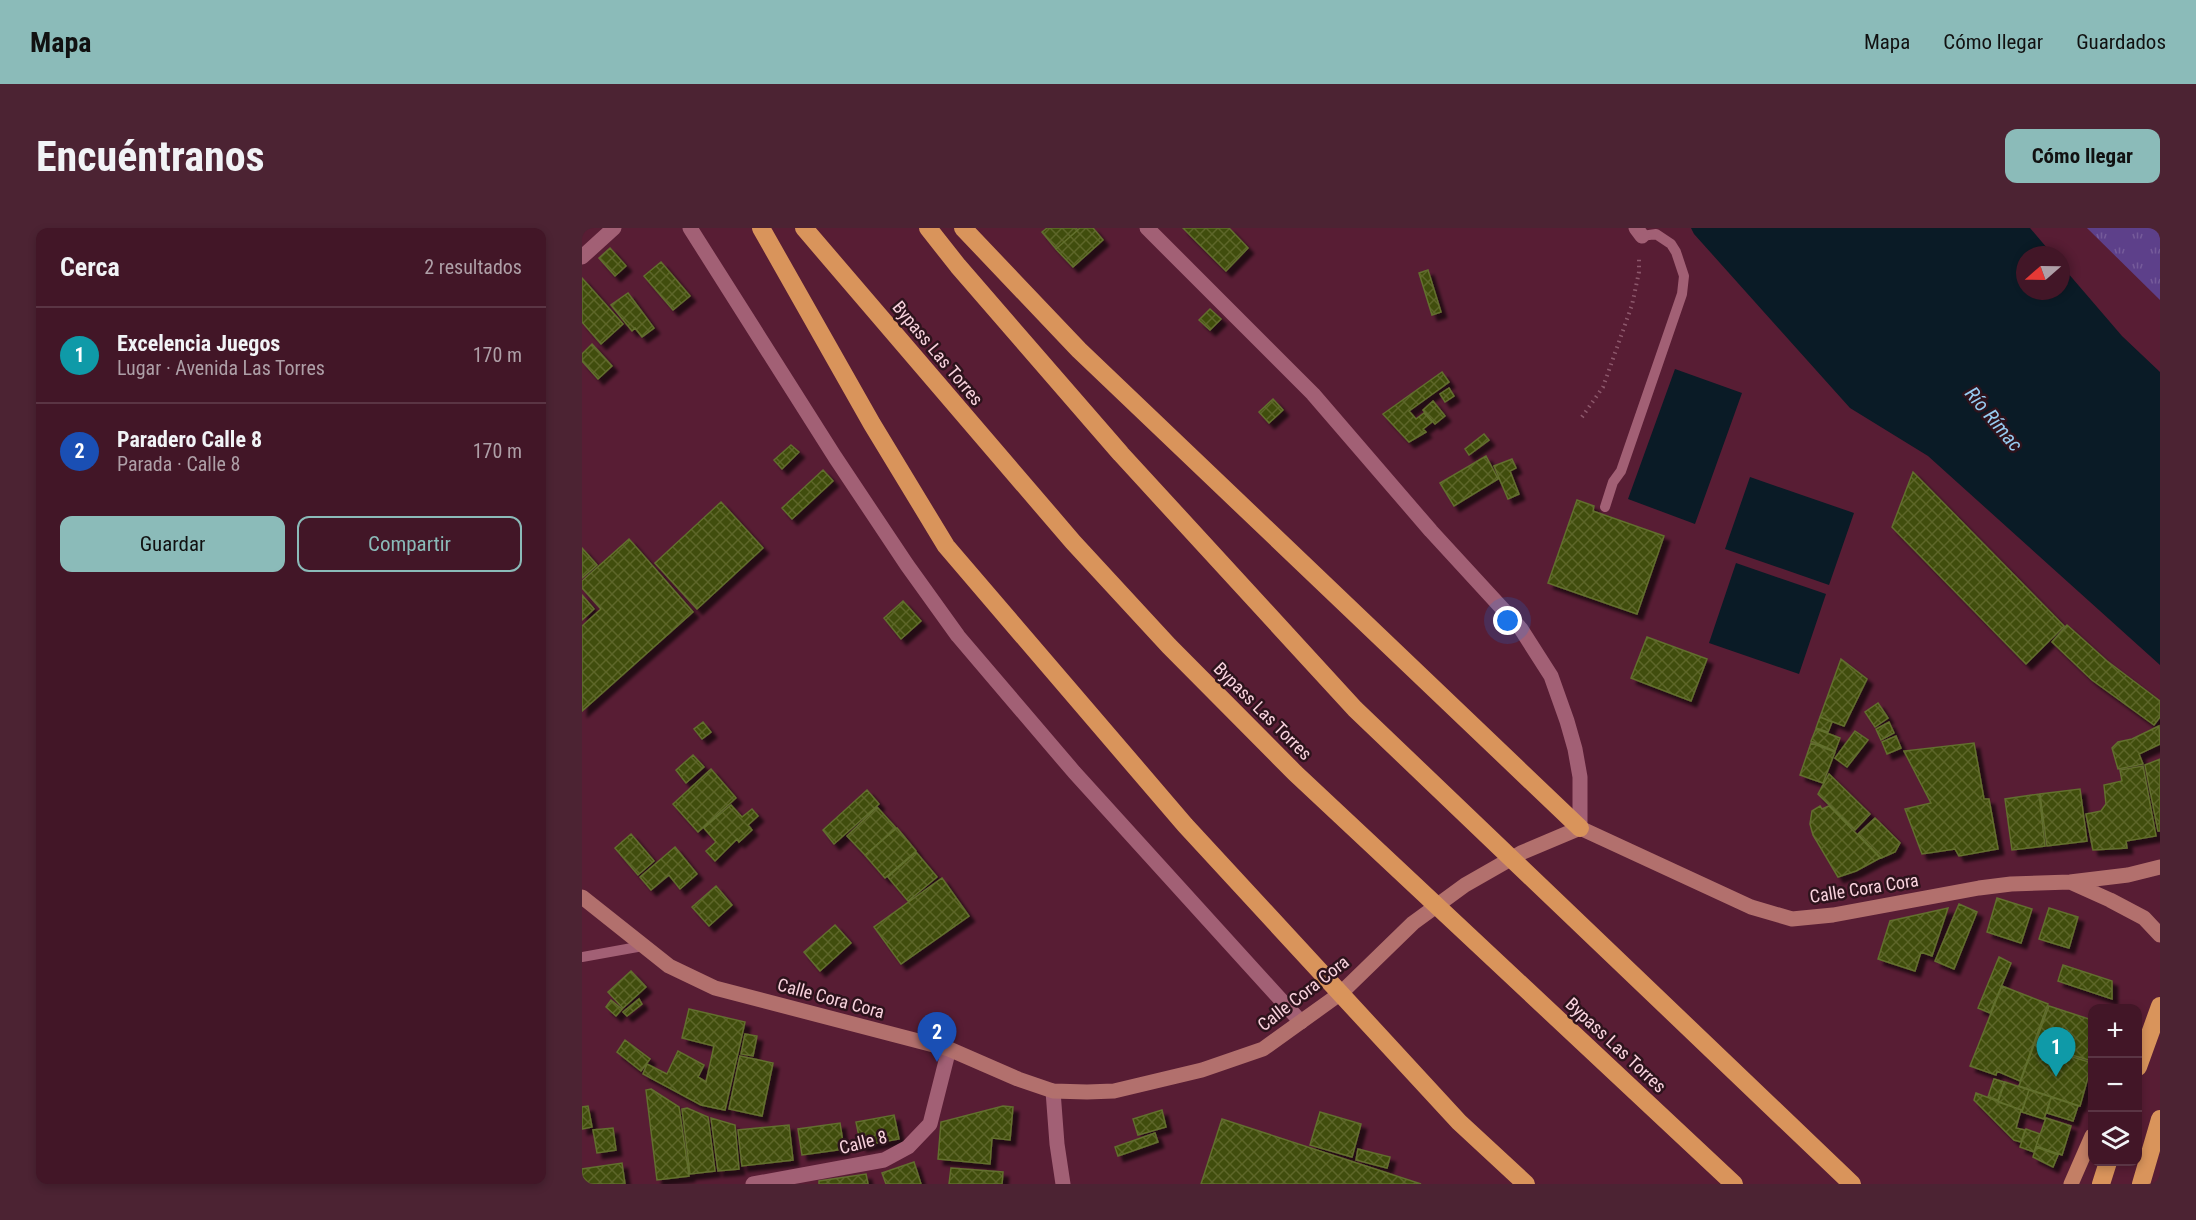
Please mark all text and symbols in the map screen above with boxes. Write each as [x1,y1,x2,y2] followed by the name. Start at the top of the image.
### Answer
[30,26,91,59] text: Mapa
[1864,30,1910,54] text: Mapa
[1943,30,2043,54] text: Cómo llegar
[2076,30,2166,54] text: Guardados
[2005,129,2160,183] button: Cómo llegar
[36,132,265,181] text: Encuéntranos
[2016,246,2070,300] north arrow
[60,252,120,282] text: Cerca
[424,255,522,279] text: 2 resultados
[888,297,988,409] street label: Bypass Las Torres
[117,331,280,356] text: Excelencia Juegos
[74,343,85,367] text: 1
[473,343,522,367] text: 170 m
[117,356,325,380] text: Lugar · Avenida Las Torres
[1960,382,2028,456] water label: Río Rímac
[117,427,262,452] text: Paradero Calle 8
[74,439,85,463] text: 2
[473,439,522,463] text: 170 m
[117,452,240,476] text: Parada · Calle 8
[60,516,285,572] button: Guardar
[297,516,522,572] button: Compartir
[1493,606,1522,635] your location
[1210,658,1316,764] street label: Bypass Las Torres
[1808,869,1920,907] street label: Calle Cora Cora
[1253,951,1353,1035] street label: Calle Cora Cora
[775,974,887,1022] street label: Calle Cora Cora
[1561,993,1671,1097] street label: Bypass Las Torres
[2088,1004,2142,1166] map controls
[2088,1004,2142,1058] button: +
[918,1012,956,1062] pin: 2
[2036,1028,2076,1077] pin: 1
[2088,1058,2142,1112] button: −
[2088,1112,2142,1166] button: layers
[837,1126,889,1158] street label: Calle 8

